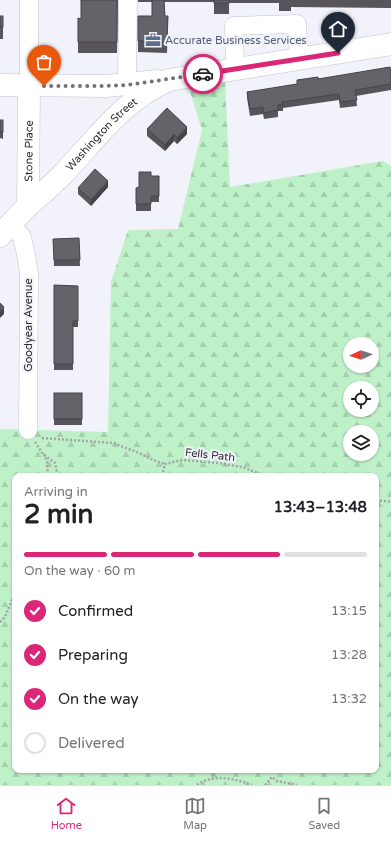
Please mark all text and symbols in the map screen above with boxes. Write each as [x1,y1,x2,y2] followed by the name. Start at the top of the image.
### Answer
[321,12,355,53] pin
[327,18,349,40] icon: home
[144,31,162,49] office icon: Accurate Business Services
[165,34,307,47] place label: Accurate Business Services
[27,45,61,86] pin
[33,51,55,73] icon: bag
[183,54,223,94] courier
[192,63,214,85] icon: car
[63,95,140,173] street label: Washington Street
[22,120,35,182] street label: Stone Place
[22,278,35,372] street label: Goodyear Avenue
[343,337,379,373] north arrow
[343,337,379,461] map controls
[343,381,379,417] button: locate
[343,425,379,461] button: layers
[184,446,236,464] street label: Fells Path
[24,484,88,500] text: Arriving in
[274,498,367,516] text: 13:43–13:48
[24,499,93,530] text: 2 min
[24,563,136,579] text: On the way · 60 m
[24,600,46,622] icon: check
[58,602,133,620] text: Confirmed
[331,603,367,619] text: 13:15
[24,644,46,666] icon: check
[58,646,128,664] text: Preparing
[331,647,367,663] text: 13:28
[24,688,46,710] icon: check
[58,690,138,708] text: On the way
[331,691,367,707] text: 13:32
[58,734,125,752] text: Delivered
[51,795,82,832] tab: Home
[183,795,207,832] tab: Map
[308,795,340,832] tab: Saved

